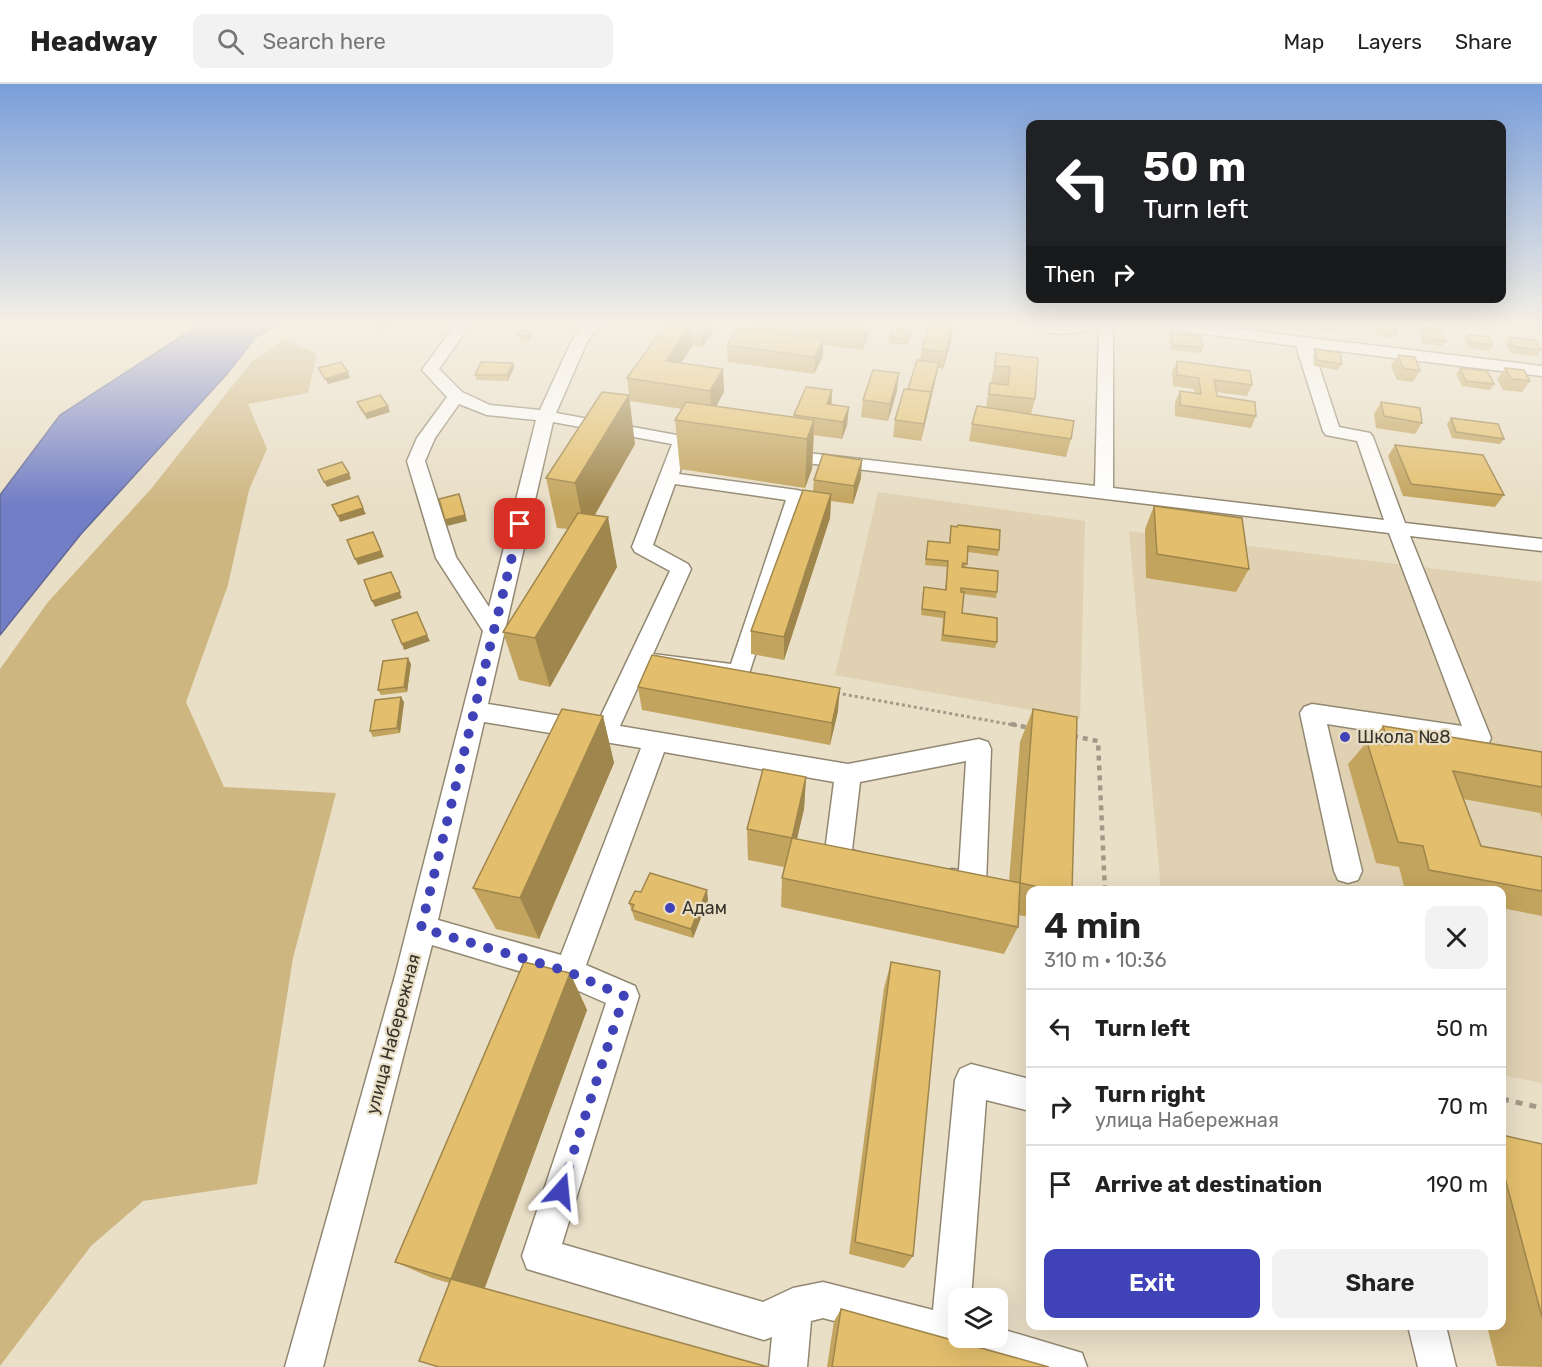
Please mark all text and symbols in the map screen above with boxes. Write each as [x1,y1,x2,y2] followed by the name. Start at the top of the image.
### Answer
[193,14,613,68] search box
[30,25,157,58] text: Headway
[214,25,247,58] icon: search
[262,28,386,55] text: Search here
[1283,29,1324,54] text: Map
[1357,29,1422,54] text: Layers
[1455,29,1512,54] text: Share
[1143,142,1246,192] text: 50 m
[1044,144,1122,222] icon: left
[1143,193,1248,225] text: Turn left
[1107,258,1140,291] icon: right
[1044,261,1095,288] text: Then
[494,498,545,549] pin
[503,507,536,540] icon: arrive
[1357,726,1451,748] place label: Школа №8
[1338,730,1352,744] marker: Школа №8
[682,897,727,919] place label: Адам
[663,901,677,915] marker: Адам
[1044,904,1141,947] text: 4 min
[1425,906,1488,969] button: close
[1044,948,1166,972] text: 310 m · 10:36
[361,951,425,1117] street label: улица Набережная
[1044,1012,1077,1045] icon: left
[1095,1015,1190,1042] text: Turn left
[1436,1015,1488,1042] text: 50 m
[1095,1081,1205,1108] text: Turn right
[1044,1090,1077,1123] icon: right
[1438,1093,1488,1120] text: 70 m
[1095,1108,1279,1132] text: улица Набережная
[529,1159,593,1223] position arrow
[1044,1168,1077,1201] icon: arrive
[1095,1171,1322,1198] text: Arrive at destination
[1427,1171,1488,1198] text: 190 m
[1044,1249,1260,1318] button: Exit
[1272,1249,1488,1318] button: Share
[948,1288,1008,1348] map controls
[948,1288,1008,1348] button: layers

